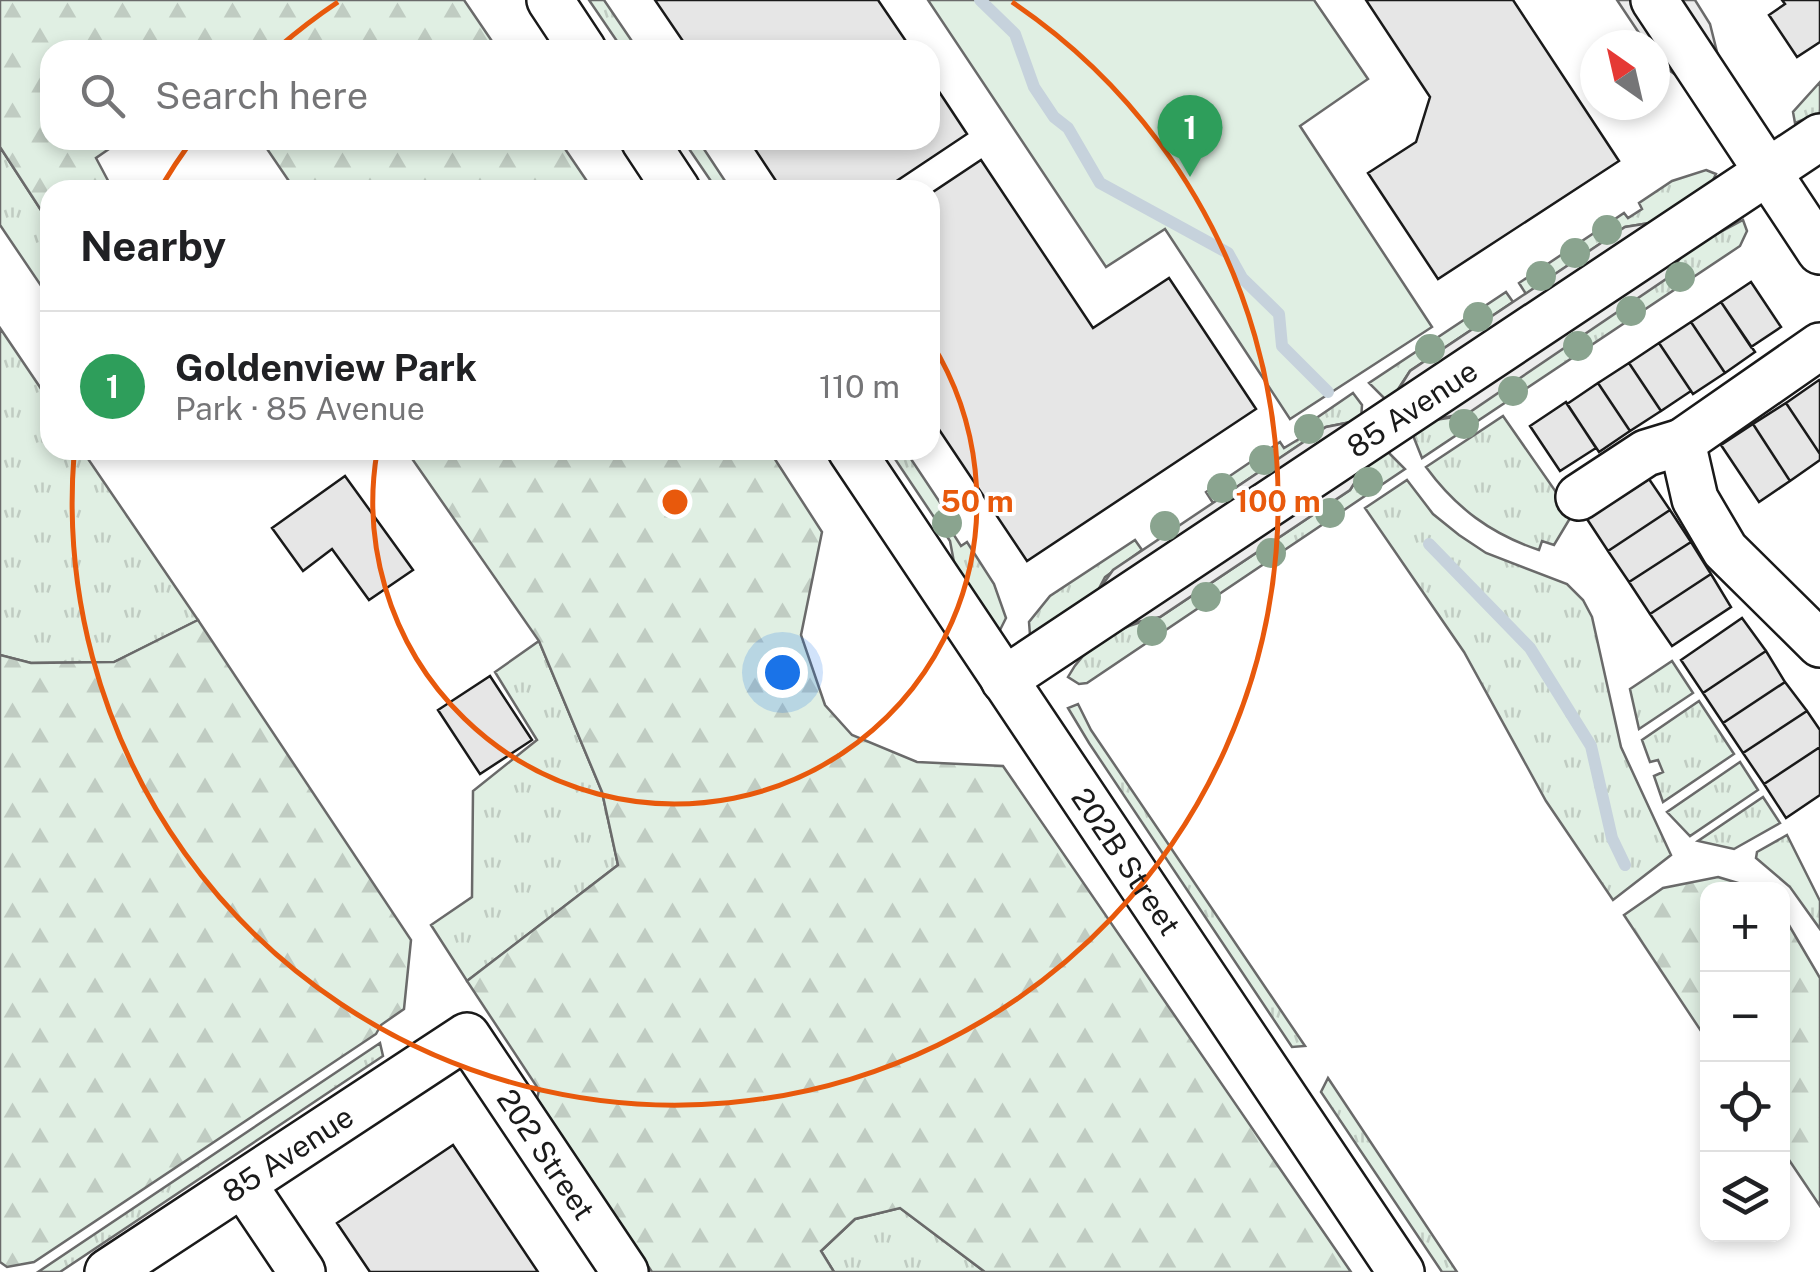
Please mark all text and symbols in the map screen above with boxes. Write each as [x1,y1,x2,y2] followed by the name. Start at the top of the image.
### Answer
[1580,30,1670,120] north arrow
[40,40,940,150] search box
[75,68,130,123] icon: search
[155,73,368,118] text: Search here
[1158,94,1222,177] pin: 1
[80,221,226,270] text: Nearby
[175,345,477,390] text: Goldenview Park
[1340,352,1484,465] street label: 85 Avenue
[106,368,119,405] text: 1
[819,368,900,405] text: 110 m
[175,390,425,427] text: Park · 85 Avenue
[940,483,1014,519] text: 50 m
[1235,483,1321,519] text: 100 m
[657,484,693,520] centre of rings
[757,647,808,698] your location
[1064,781,1188,942] street label: 202B Street
[1700,882,1790,1242] map controls
[1700,882,1790,972] button: +
[1700,972,1790,1062] button: −
[1700,1062,1790,1152] button: locate
[490,1082,603,1226] street label: 202 Street
[216,1098,360,1210] street label: 85 Avenue
[1700,1152,1790,1242] button: layers

